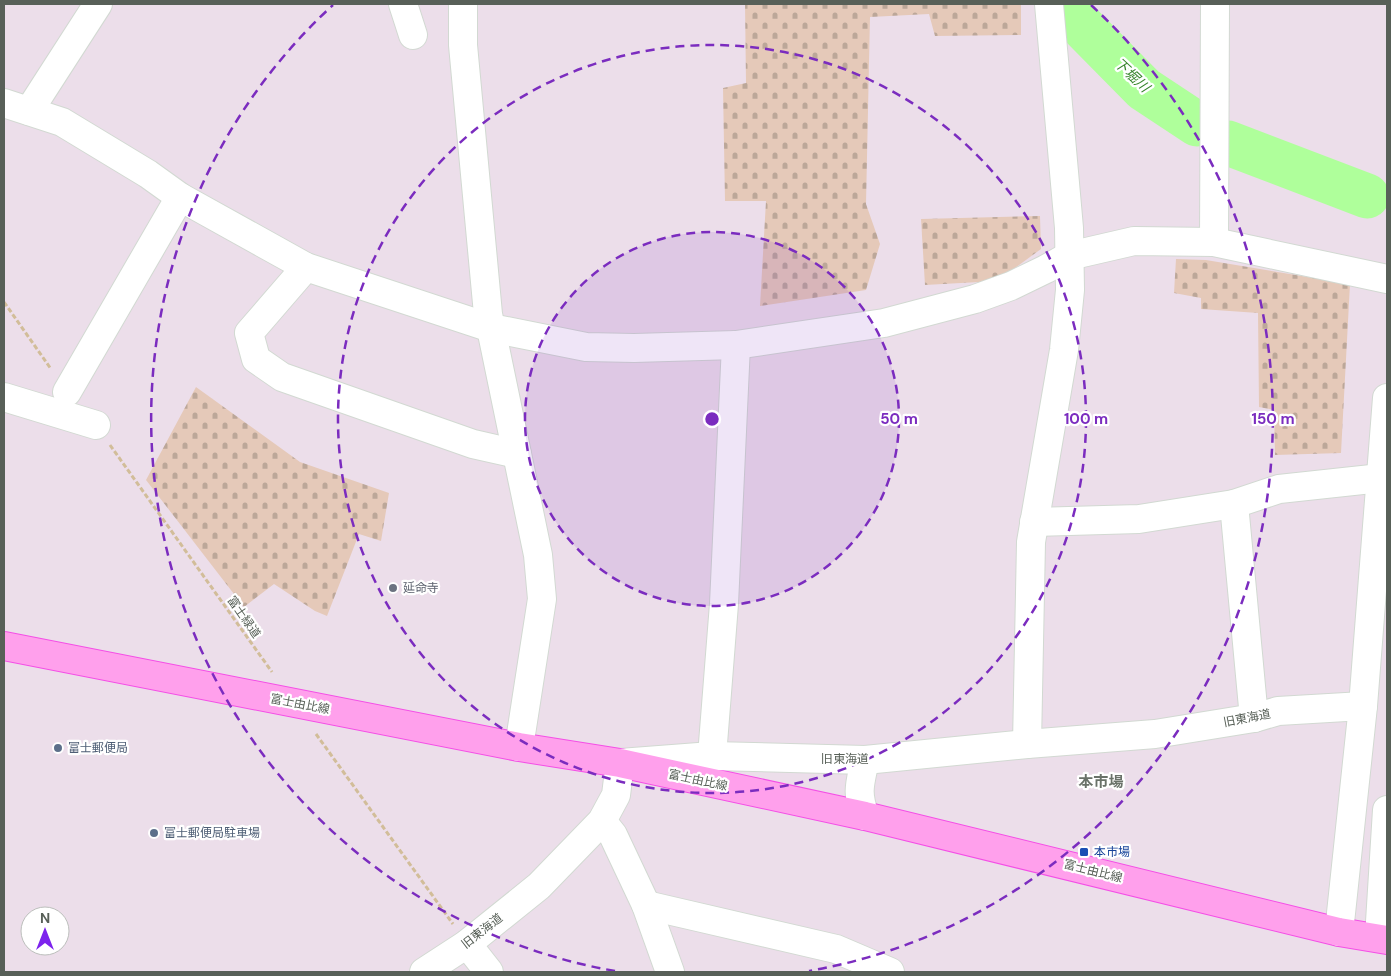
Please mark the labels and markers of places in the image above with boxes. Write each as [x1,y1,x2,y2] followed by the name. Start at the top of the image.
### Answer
[703,410,721,428] centre of rings
[403,580,439,596] place label: 延命寺
[387,582,399,594] marker: 延命寺
[68,740,128,756] place label: 富士郵便局
[52,742,64,754] marker: 富士郵便局
[164,825,260,841] place label: 富士郵便局駐車場
[148,827,160,839] marker: 富士郵便局駐車場
[1094,844,1130,860] place label: 本市場
[1078,846,1090,858] marker: 本市場

